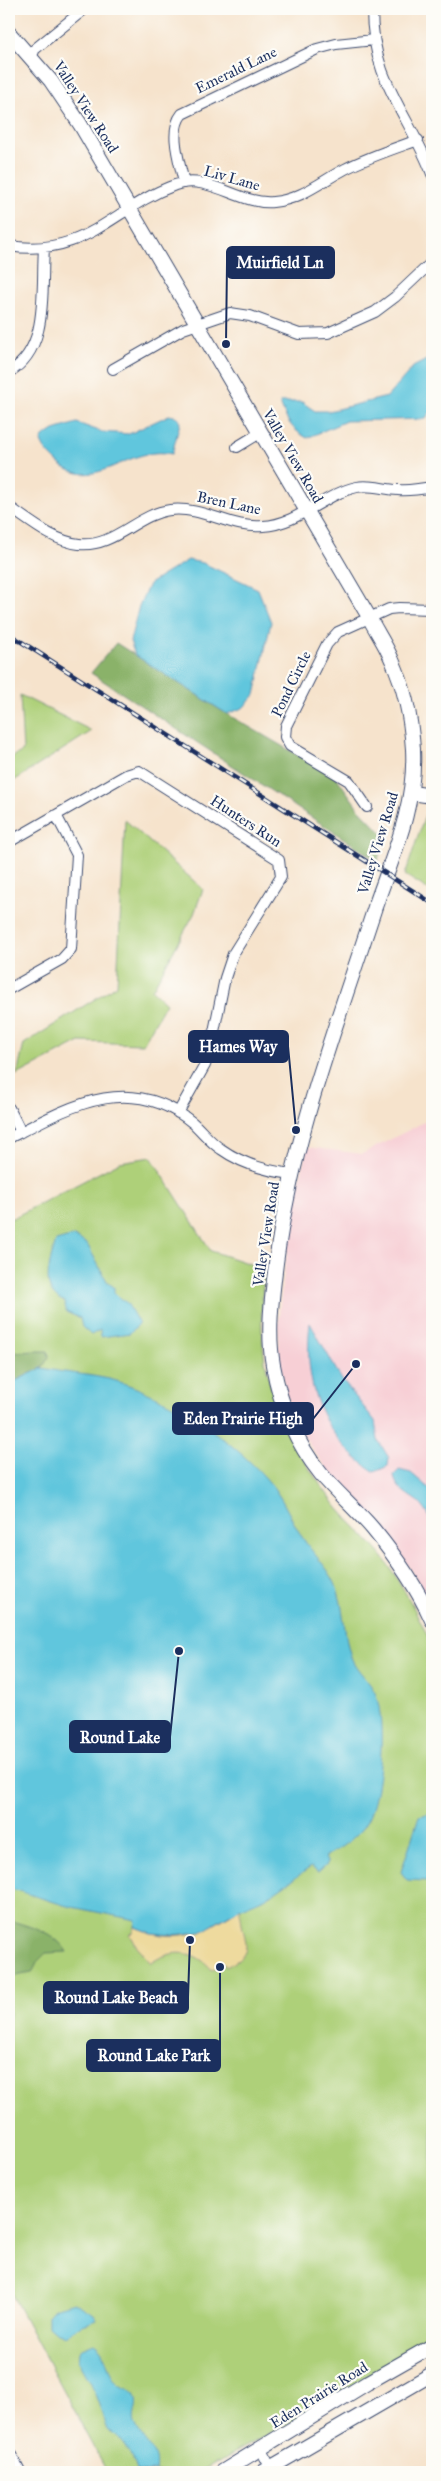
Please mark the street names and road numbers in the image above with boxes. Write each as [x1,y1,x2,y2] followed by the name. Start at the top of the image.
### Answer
[192,43,280,97] street label: Emerald Lane
[49,57,123,157] street label: Valley View Road
[202,161,262,195] street label: Liv Lane
[258,405,327,507] street label: Valley View Road
[195,487,263,519] street label: Bren Lane
[267,648,315,720] street label: Pond Circle
[354,789,402,897] street label: Valley View Road
[207,791,285,851] street label: Hunters Run
[249,1180,283,1289] street label: Valley View Road
[267,2358,371,2432] street label: Eden Prairie Road

